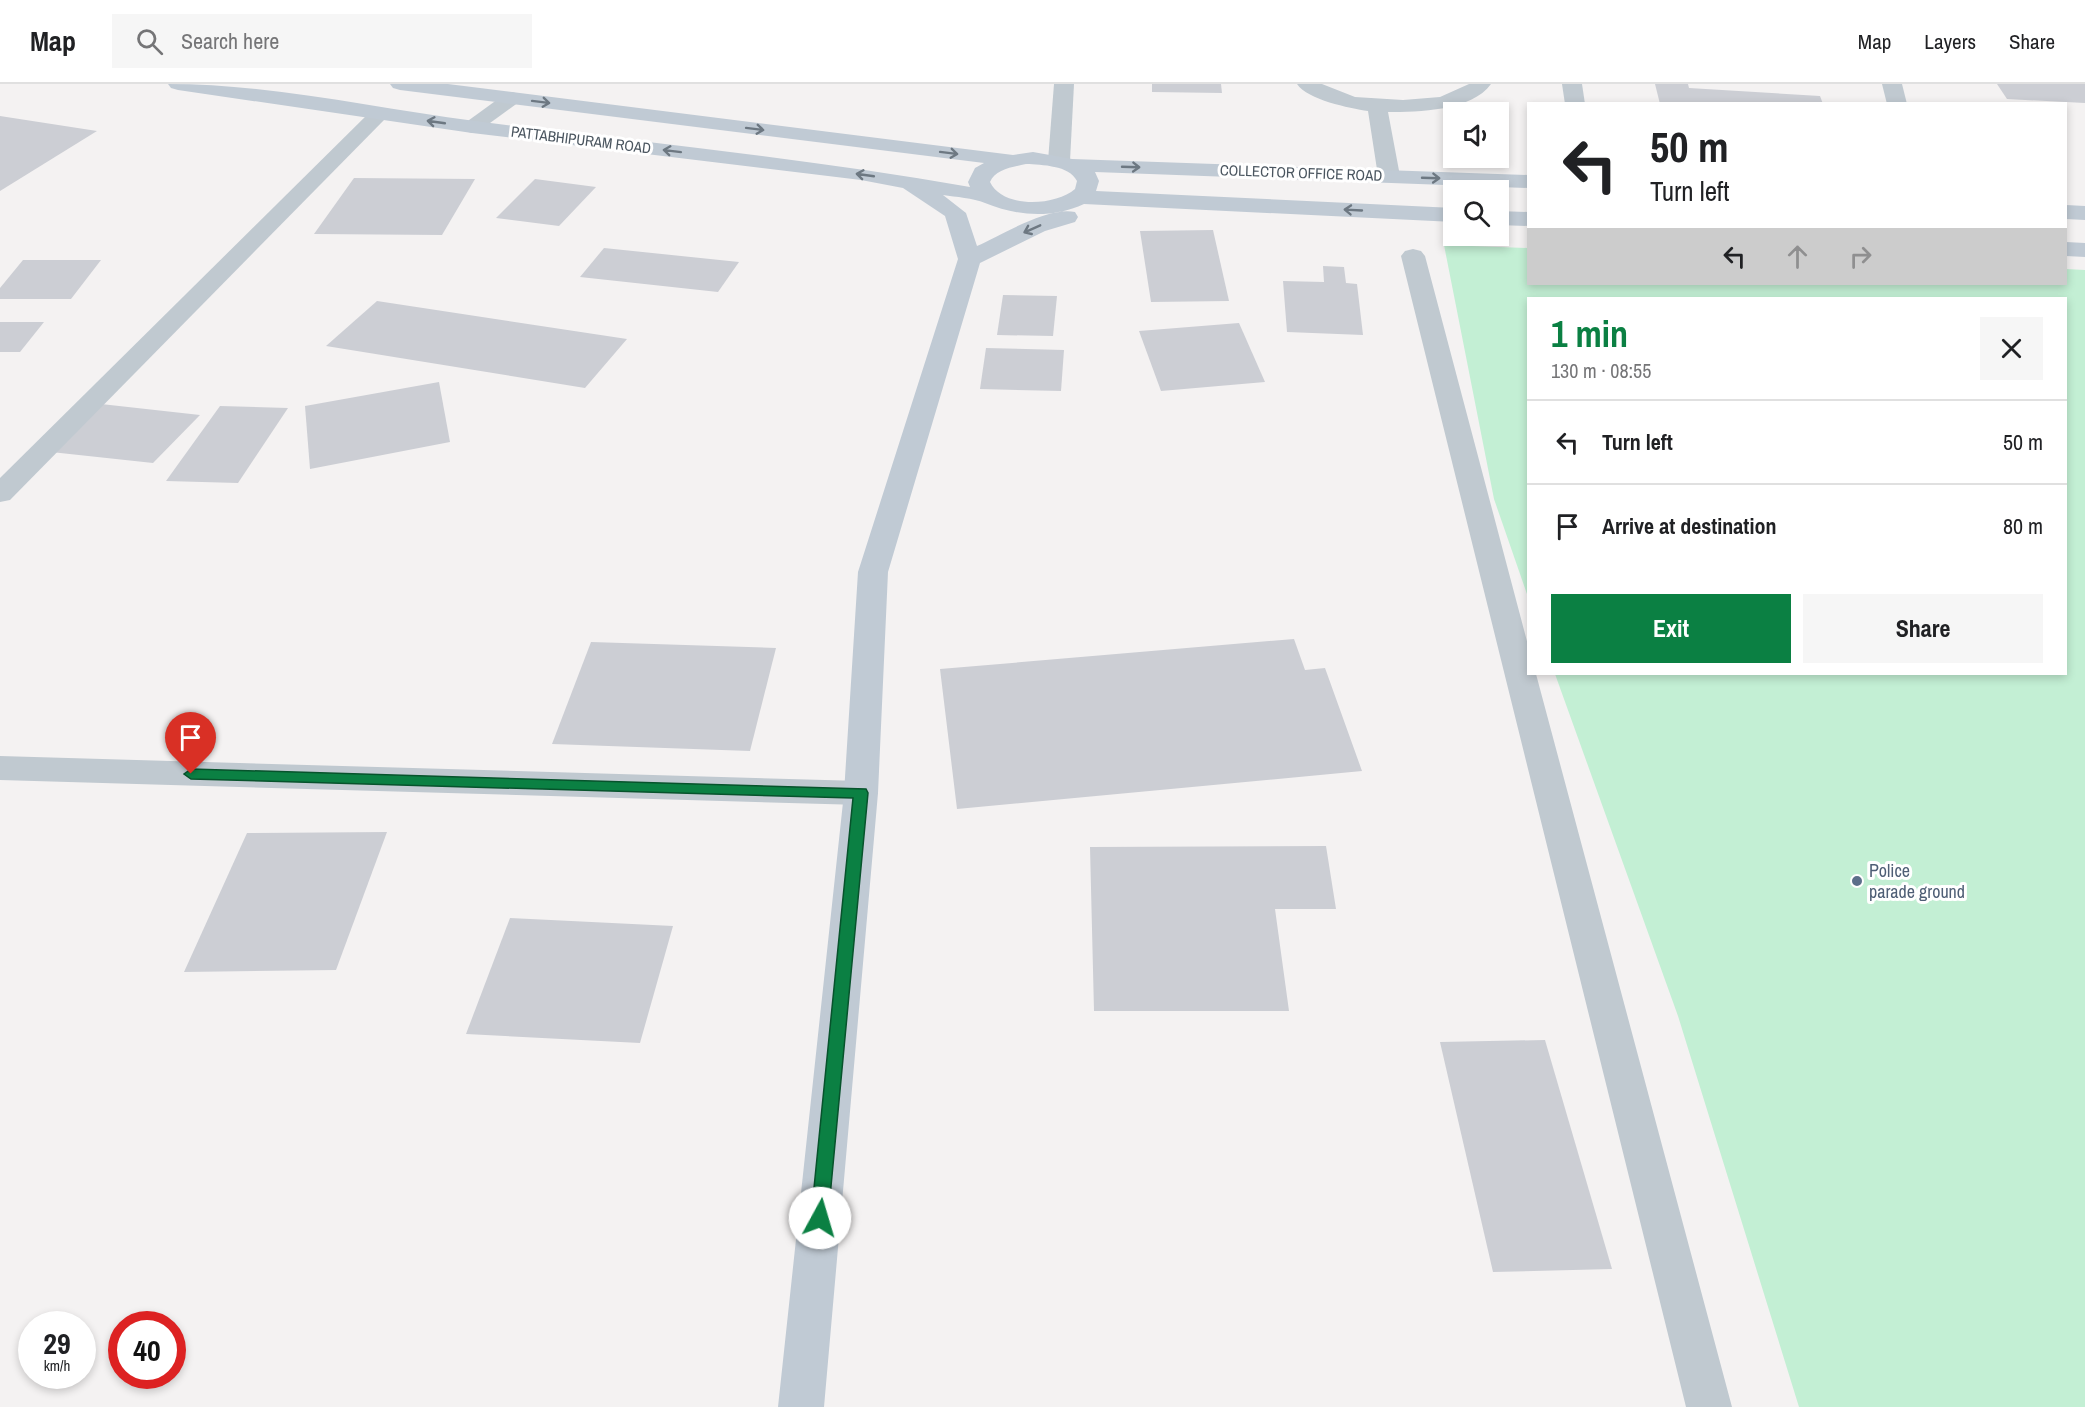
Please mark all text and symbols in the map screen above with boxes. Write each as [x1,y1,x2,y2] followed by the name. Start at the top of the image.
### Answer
[112,14,532,68] search box
[30,22,76,60] text: Map
[133,25,166,58] icon: search
[181,26,279,56] text: Search here
[1858,27,1891,56] text: Map
[1924,27,1976,56] text: Layers
[2009,27,2055,56] text: Share
[531,96,551,107] one-way arrow
[1443,102,1509,246] map controls
[1443,102,1509,168] button: sound
[427,116,447,127] one-way arrow
[1650,119,1729,175] text: 50 m
[510,121,652,159] street label: PATTABHIPURAM ROAD
[745,123,765,134] one-way arrow
[1551,126,1629,204] icon: left
[662,145,682,156] one-way arrow
[938,147,958,158] one-way arrow
[1219,159,1383,186] street label: COLLECTOR OFFICE ROAD
[1121,162,1141,173] one-way arrow
[856,169,876,180] one-way arrow
[1420,172,1440,183] one-way arrow
[1650,173,1729,209] text: Turn left
[1443,180,1509,246] button: search
[1344,205,1364,216] one-way arrow
[1023,224,1041,235] one-way arrow
[1718,240,1751,273] icon: left
[1781,240,1814,273] icon: ahead
[1844,240,1877,273] icon: right
[1551,310,1628,358] text: 1 min
[1980,317,2043,380] button: close
[1551,357,1651,384] text: 130 m · 08:55
[1551,426,1584,459] icon: left
[1602,427,1673,457] text: Turn left
[2003,427,2043,457] text: 50 m
[1551,510,1584,543] icon: arrive
[1602,511,1776,541] text: Arrive at destination
[2003,511,2043,541] text: 80 m
[1551,594,1791,663] button: Exit
[1803,594,2043,663] button: Share
[165,712,216,774] pin
[174,721,207,754] icon: arrive
[1869,858,1965,904] place label: Police parade ground
[1850,874,1864,888] marker: Police parade ground
[788,1186,852,1250] position arrow
[108,1311,186,1389] speed limit sign: 40
[43,1323,71,1363] text: 29
[44,1355,70,1376] text: km/h

